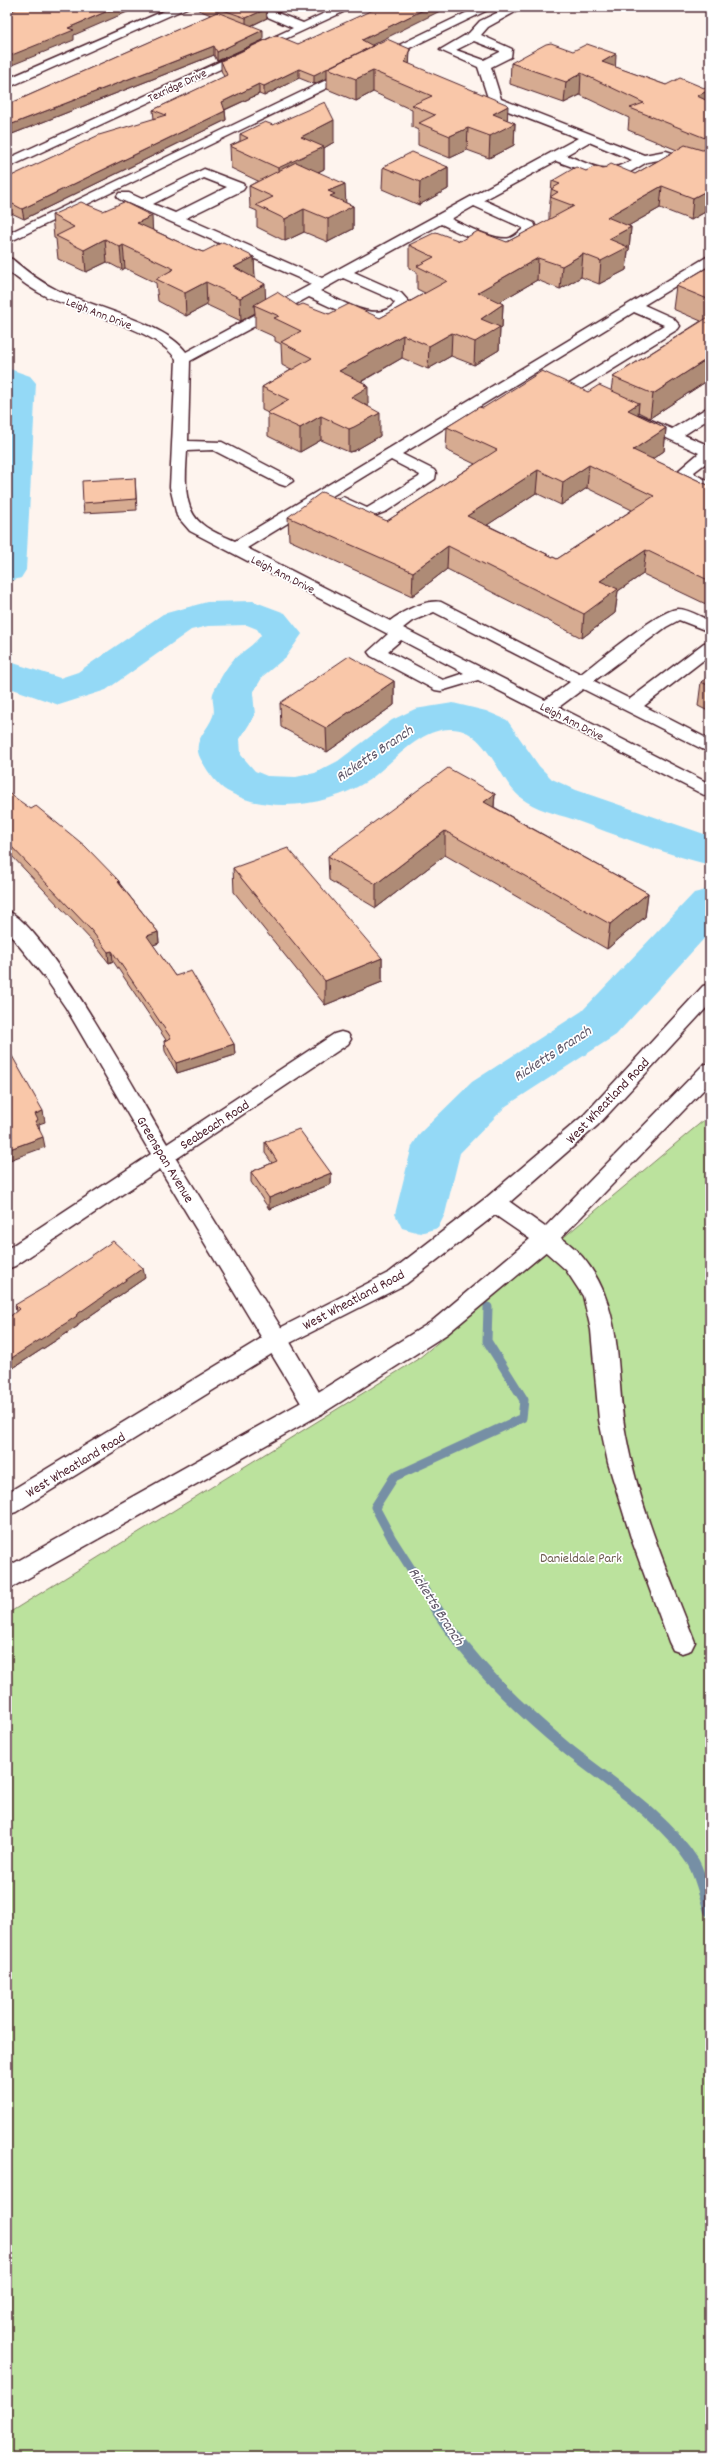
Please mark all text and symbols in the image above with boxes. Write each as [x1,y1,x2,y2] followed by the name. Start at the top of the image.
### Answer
[145,65,210,107] street label: Texridge Drive
[63,294,134,335] street label: Leigh Ann Drive
[248,552,317,599] street label: Leigh Ann Drive
[537,699,606,746] street label: Leigh Ann Drive
[332,720,419,789] water label: Ricketts Branch
[510,1021,597,1088] water label: Ricketts Branch
[562,1054,655,1149] street label: West Wheatland Road
[176,1096,254,1156] street label: Seabeach Road
[130,1113,198,1207] street label: Greenspan Avenue
[299,1265,409,1336] street label: West Wheatland Road
[22,1428,130,1503] street label: West Wheatland Road
[540,1549,622,1569] park label: Danieldale Park
[402,1564,469,1651] water label: Ricketts Branch

